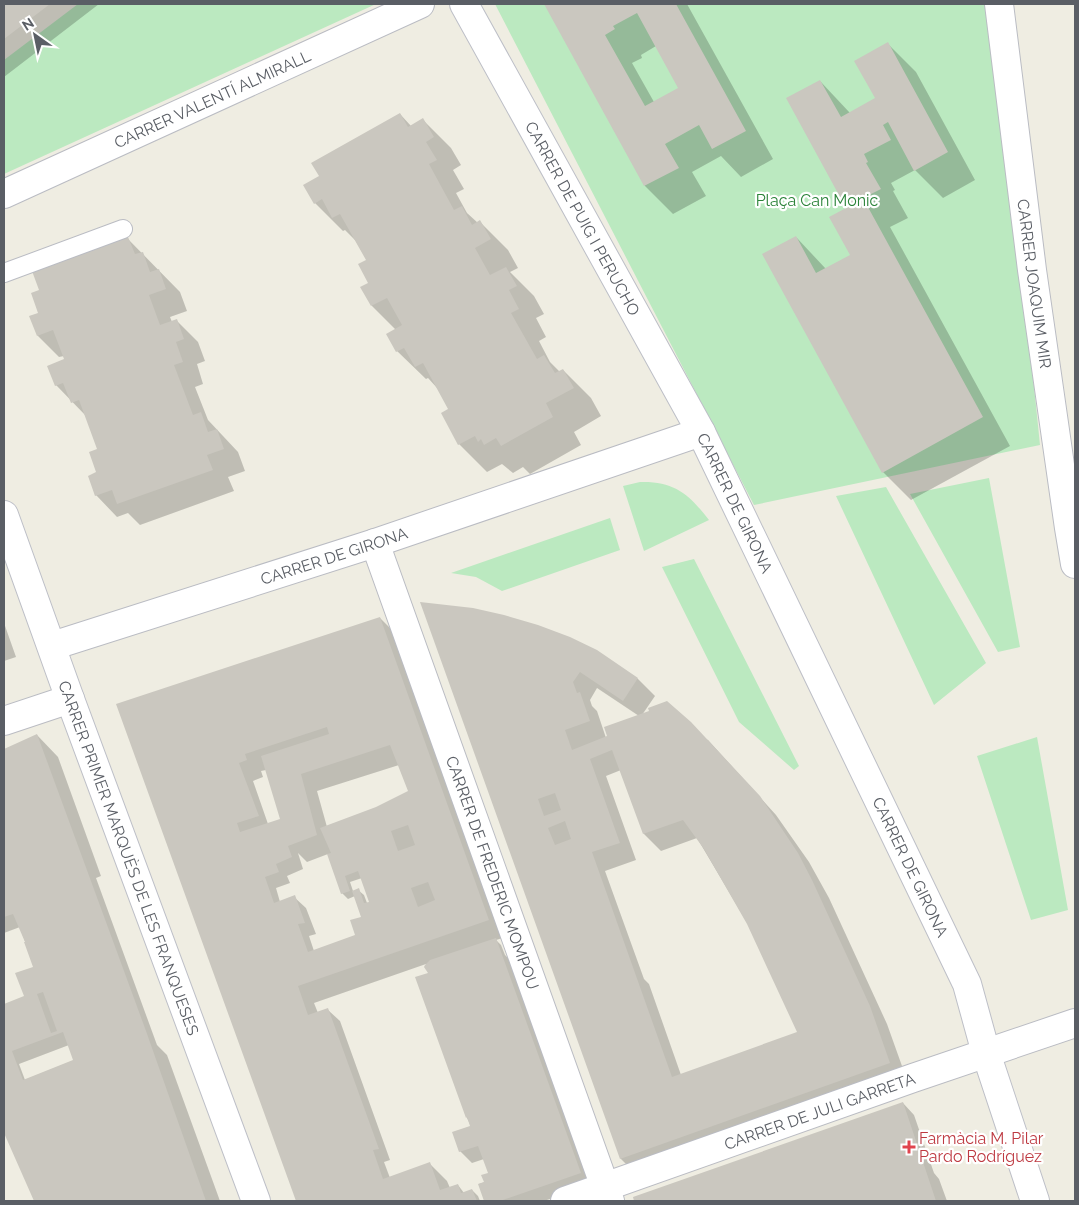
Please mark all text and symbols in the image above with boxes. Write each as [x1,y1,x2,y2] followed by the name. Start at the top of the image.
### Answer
[10,10,60,60] north arrow
[19,14,37,34] text: N
[111,46,314,152] street label: CARRER VALENTÍ ALMIRALL
[521,118,644,319] street label: CARRER DE PUIG I PERUCHO
[756,191,879,210] park label: Plaça Can Monic
[1013,198,1055,370] street label: CARRER JOAQUIM MIR
[693,430,777,576] street label: CARRER DE GIRONA
[258,524,410,589] street label: CARRER DE GIRONA
[54,678,203,1038] street label: CARRER PRIMER MARQUÈS DE LES FRANQUESES
[442,753,543,992] street label: CARRER DE FREDERIC MOMPOU
[868,794,952,940] street label: CARRER DE GIRONA
[722,1069,918,1154] street label: CARRER DE JULI GARRETA
[919,1129,1044,1166] place label: Farmàcia M. Pilar Pardo Rodríguez
[903,1141,915,1153] marker: Farmàcia M. Pilar Pardo Rodríguez

